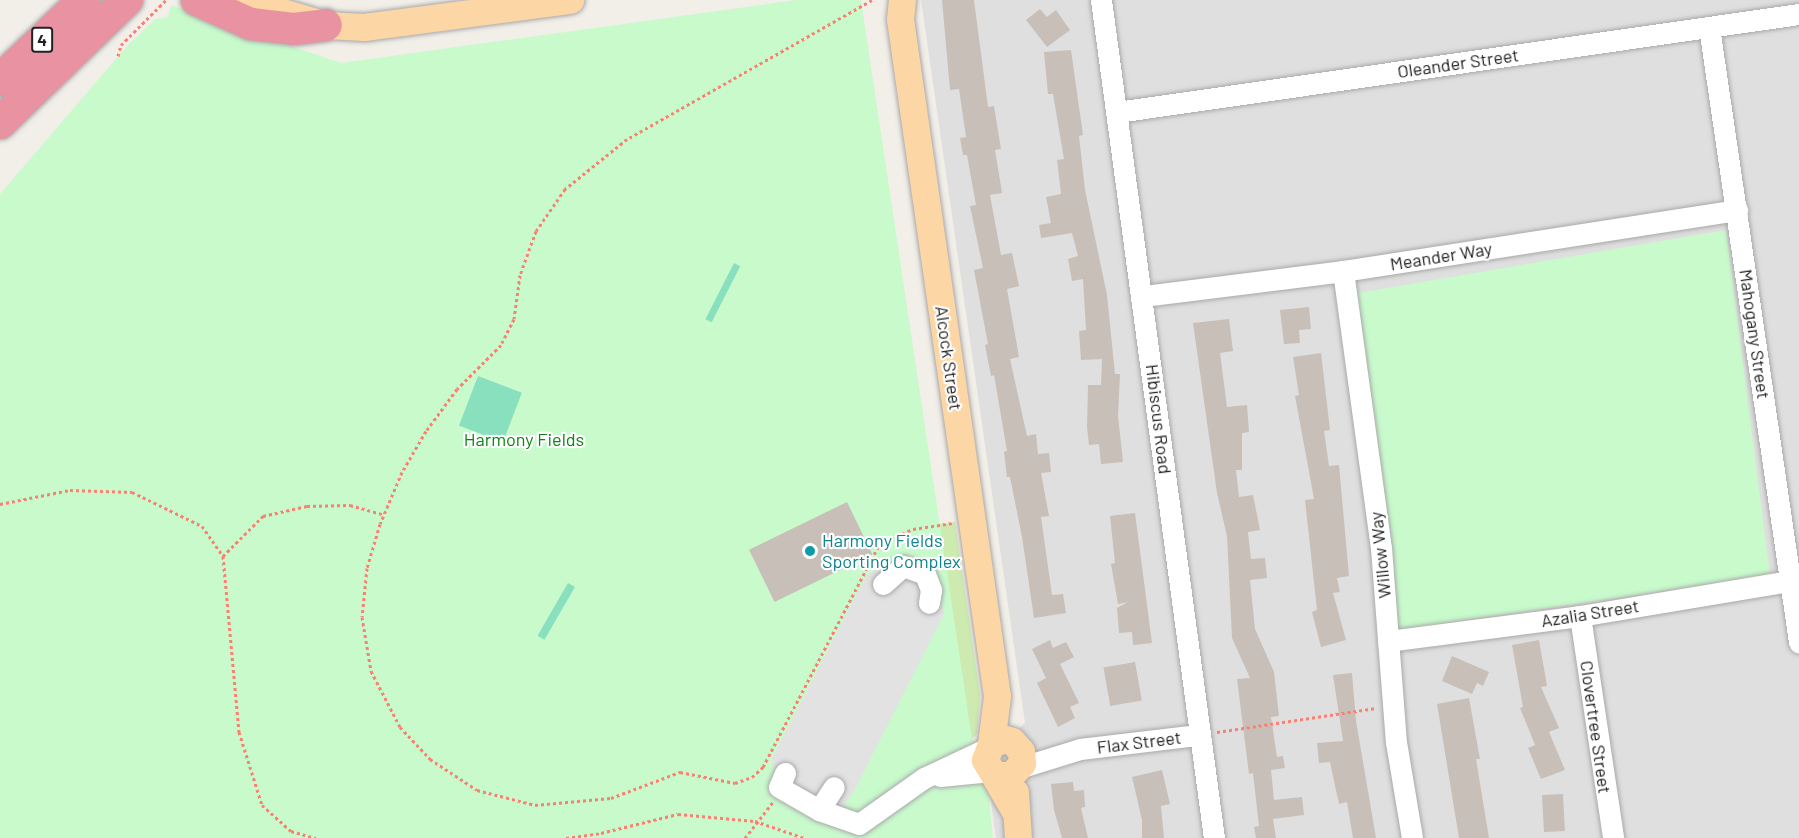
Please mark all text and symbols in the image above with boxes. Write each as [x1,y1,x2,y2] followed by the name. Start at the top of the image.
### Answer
[30,27,54,53] road number: 4
[1396,44,1520,82] street label: Oleander Street
[1388,237,1494,275] street label: Meander Way
[1735,268,1775,400] street label: Mahogany Street
[931,304,967,412] street label: Alcock Street
[1142,363,1176,475] street label: Hibiscus Road
[464,428,584,450] park label: Harmony Fields
[1365,511,1395,599] street label: Willow Way
[822,530,961,572] place label: Harmony Fields Sporting Complex
[803,544,817,558] marker: Harmony Fields Sporting Complex
[1540,595,1640,631] street label: Azalia Street
[1576,659,1616,795] street label: Clovertree Street
[1096,726,1182,758] street label: Flax Street

